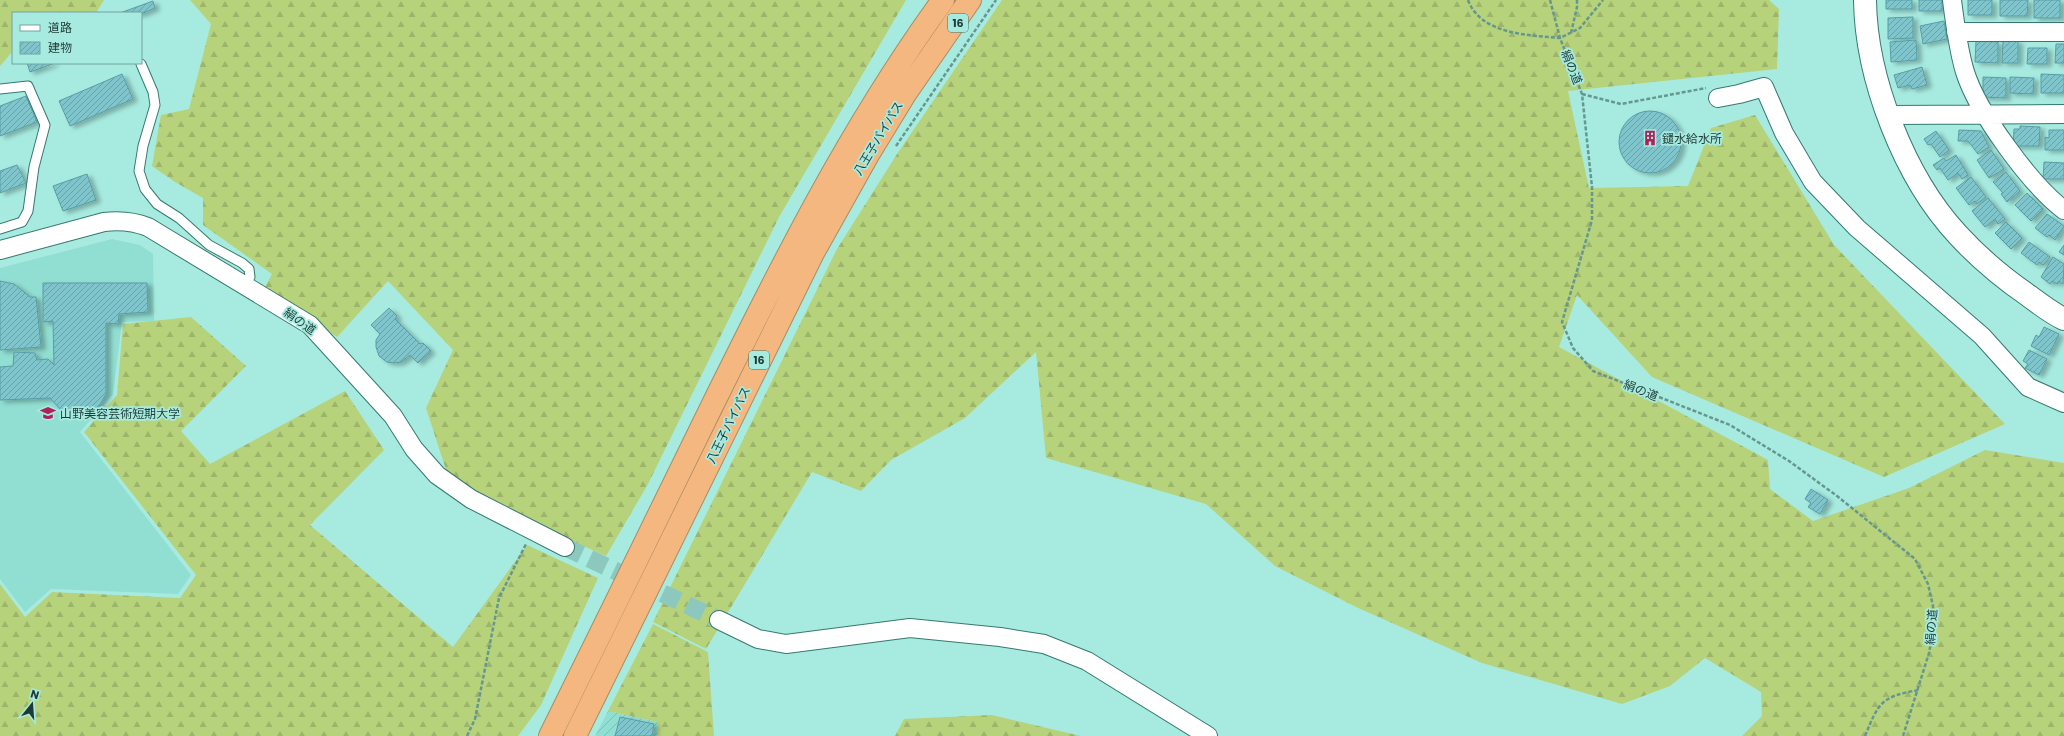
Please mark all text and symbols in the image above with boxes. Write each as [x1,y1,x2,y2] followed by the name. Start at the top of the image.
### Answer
[12,12,142,64] legend
[948,14,968,32] road number: 16
[48,19,72,36] text: 道路
[48,39,72,56] text: 建物
[1557,47,1587,87] street label: 絹の道
[849,98,907,178] street label: 八王子バイパス
[1641,129,1659,147] building icon: 鑓水給水所
[1662,130,1722,147] place label: 鑓水給水所
[280,304,320,338] street label: 絹の道
[749,351,769,369] road number: 16
[1621,375,1661,405] street label: 絹の道
[702,384,754,466] street label: 八王子バイパス
[39,404,57,422] school or university icon: 山野美容芸術短期大学
[60,405,180,422] place label: 山野美容芸術短期大学
[1921,608,1941,646] street label: 絹の道
[12,684,52,724] north arrow
[29,686,41,703] text: N

